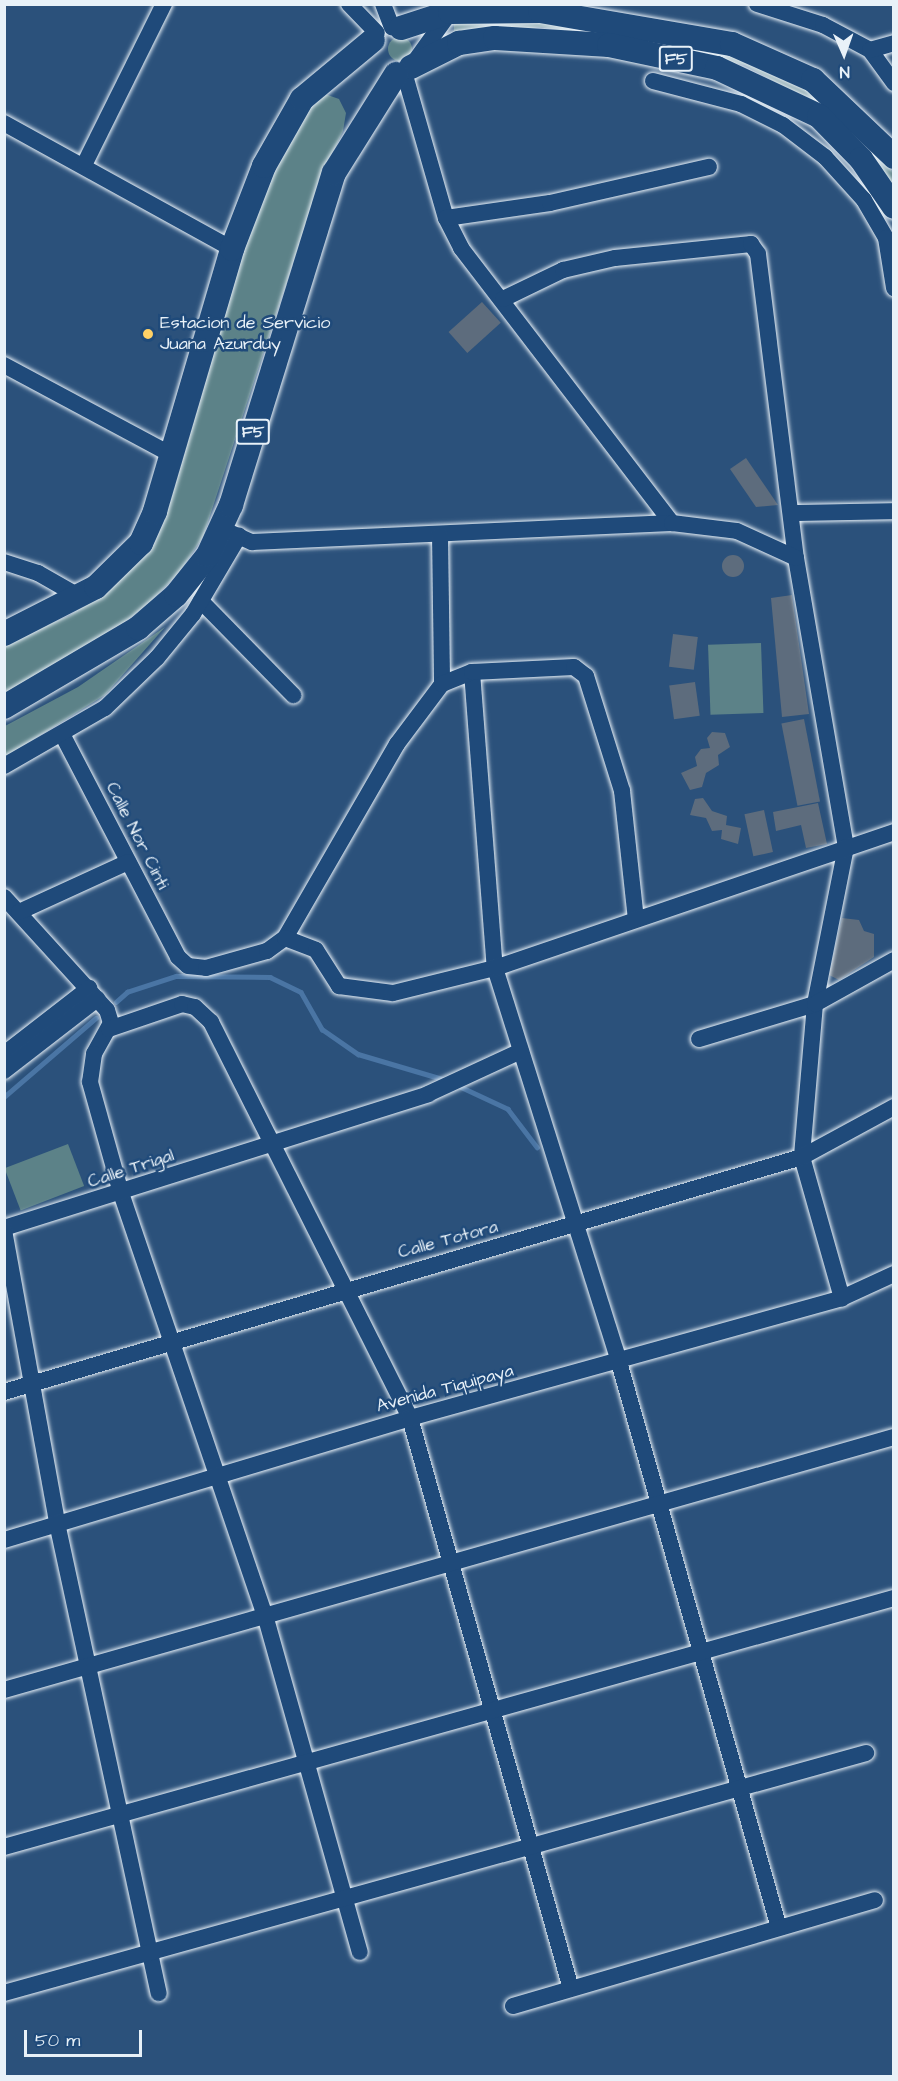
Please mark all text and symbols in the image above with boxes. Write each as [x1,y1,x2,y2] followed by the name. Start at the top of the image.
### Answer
[814,24,874,84] north arrow
[658,46,694,72] road number: F5
[839,61,850,83] text: N
[160,313,330,356] place label: Estacion de Servicio Juana Azurduy
[141,327,155,341] marker: Estacion de Servicio Juana Azurduy
[235,419,271,445] road number: F5
[101,779,173,893] street label: Calle Nor Cinti
[85,1145,177,1193] street label: Calle Trigal
[396,1216,500,1264] street label: Calle Totora
[374,1360,516,1418] street label: Avenida Tiquipaya
[27,2018,146,2056] scale bar
[35,2028,80,2053] text: 50 m

